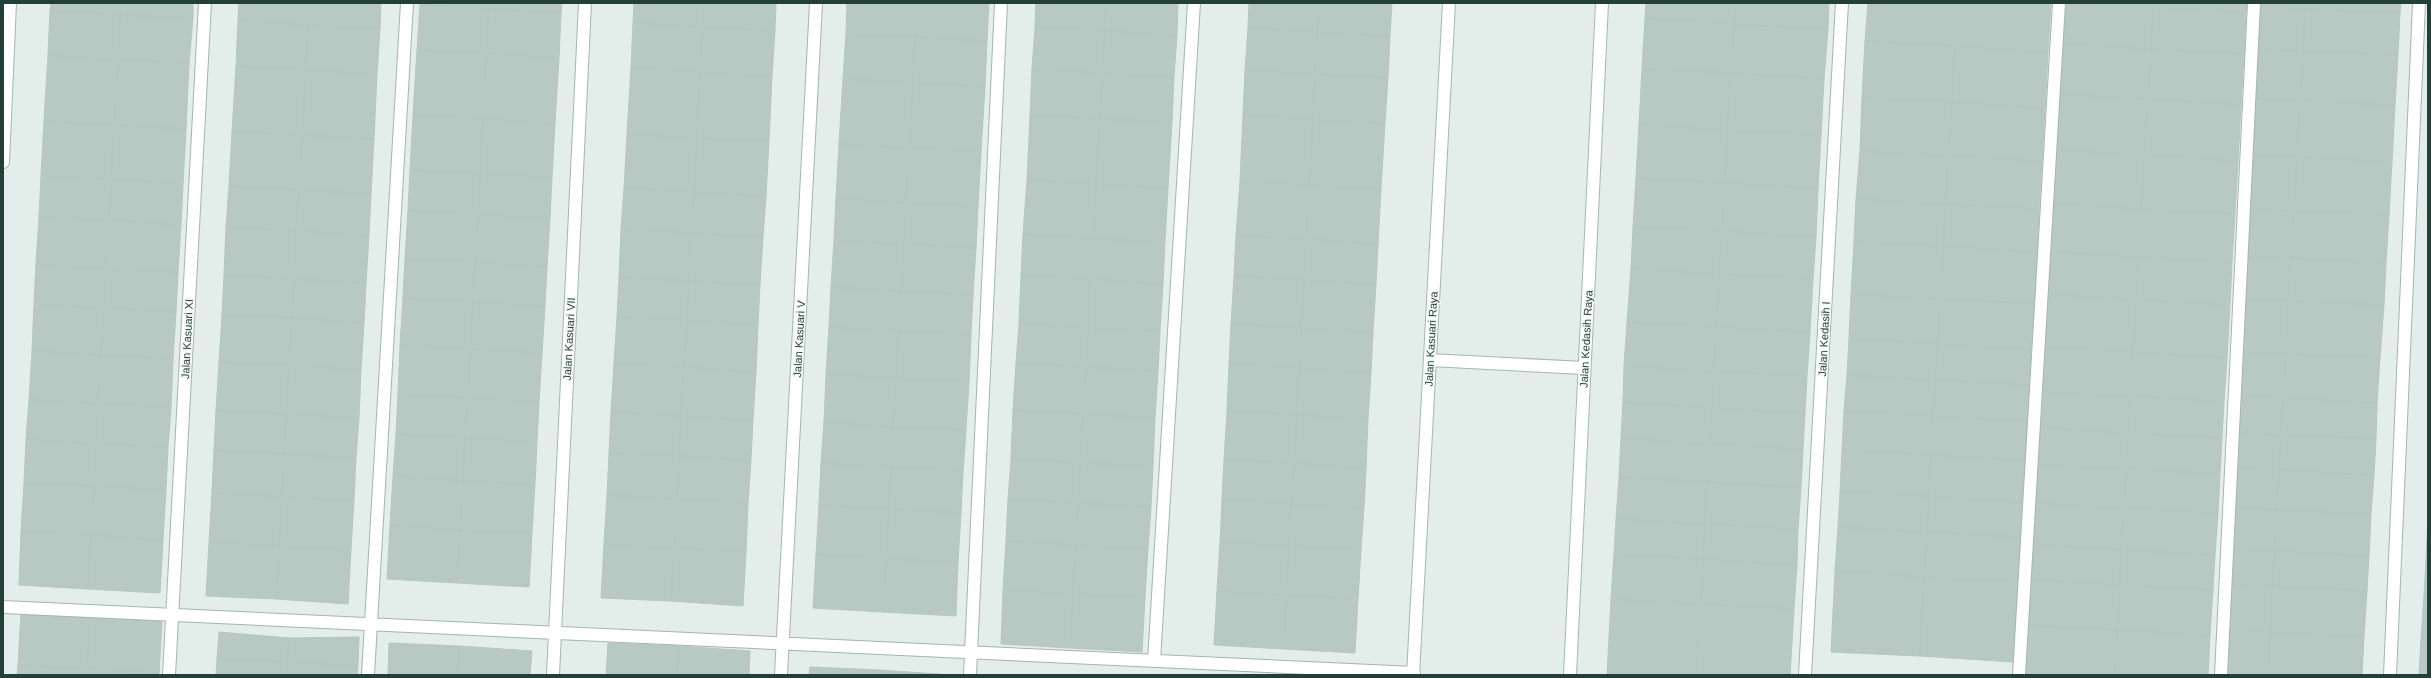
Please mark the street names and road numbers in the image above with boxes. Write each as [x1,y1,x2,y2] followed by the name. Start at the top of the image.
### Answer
[1577,289,1595,388] street label: Jalan Kedasih Raya
[1423,290,1440,387] street label: Jalan Kasuari Raya
[561,297,577,381] street label: Jalan Kasuari VII
[179,299,195,379] street label: Jalan Kasuari XI
[791,300,807,378] street label: Jalan Kasuari V
[1816,301,1832,377] street label: Jalan Kedasih I

